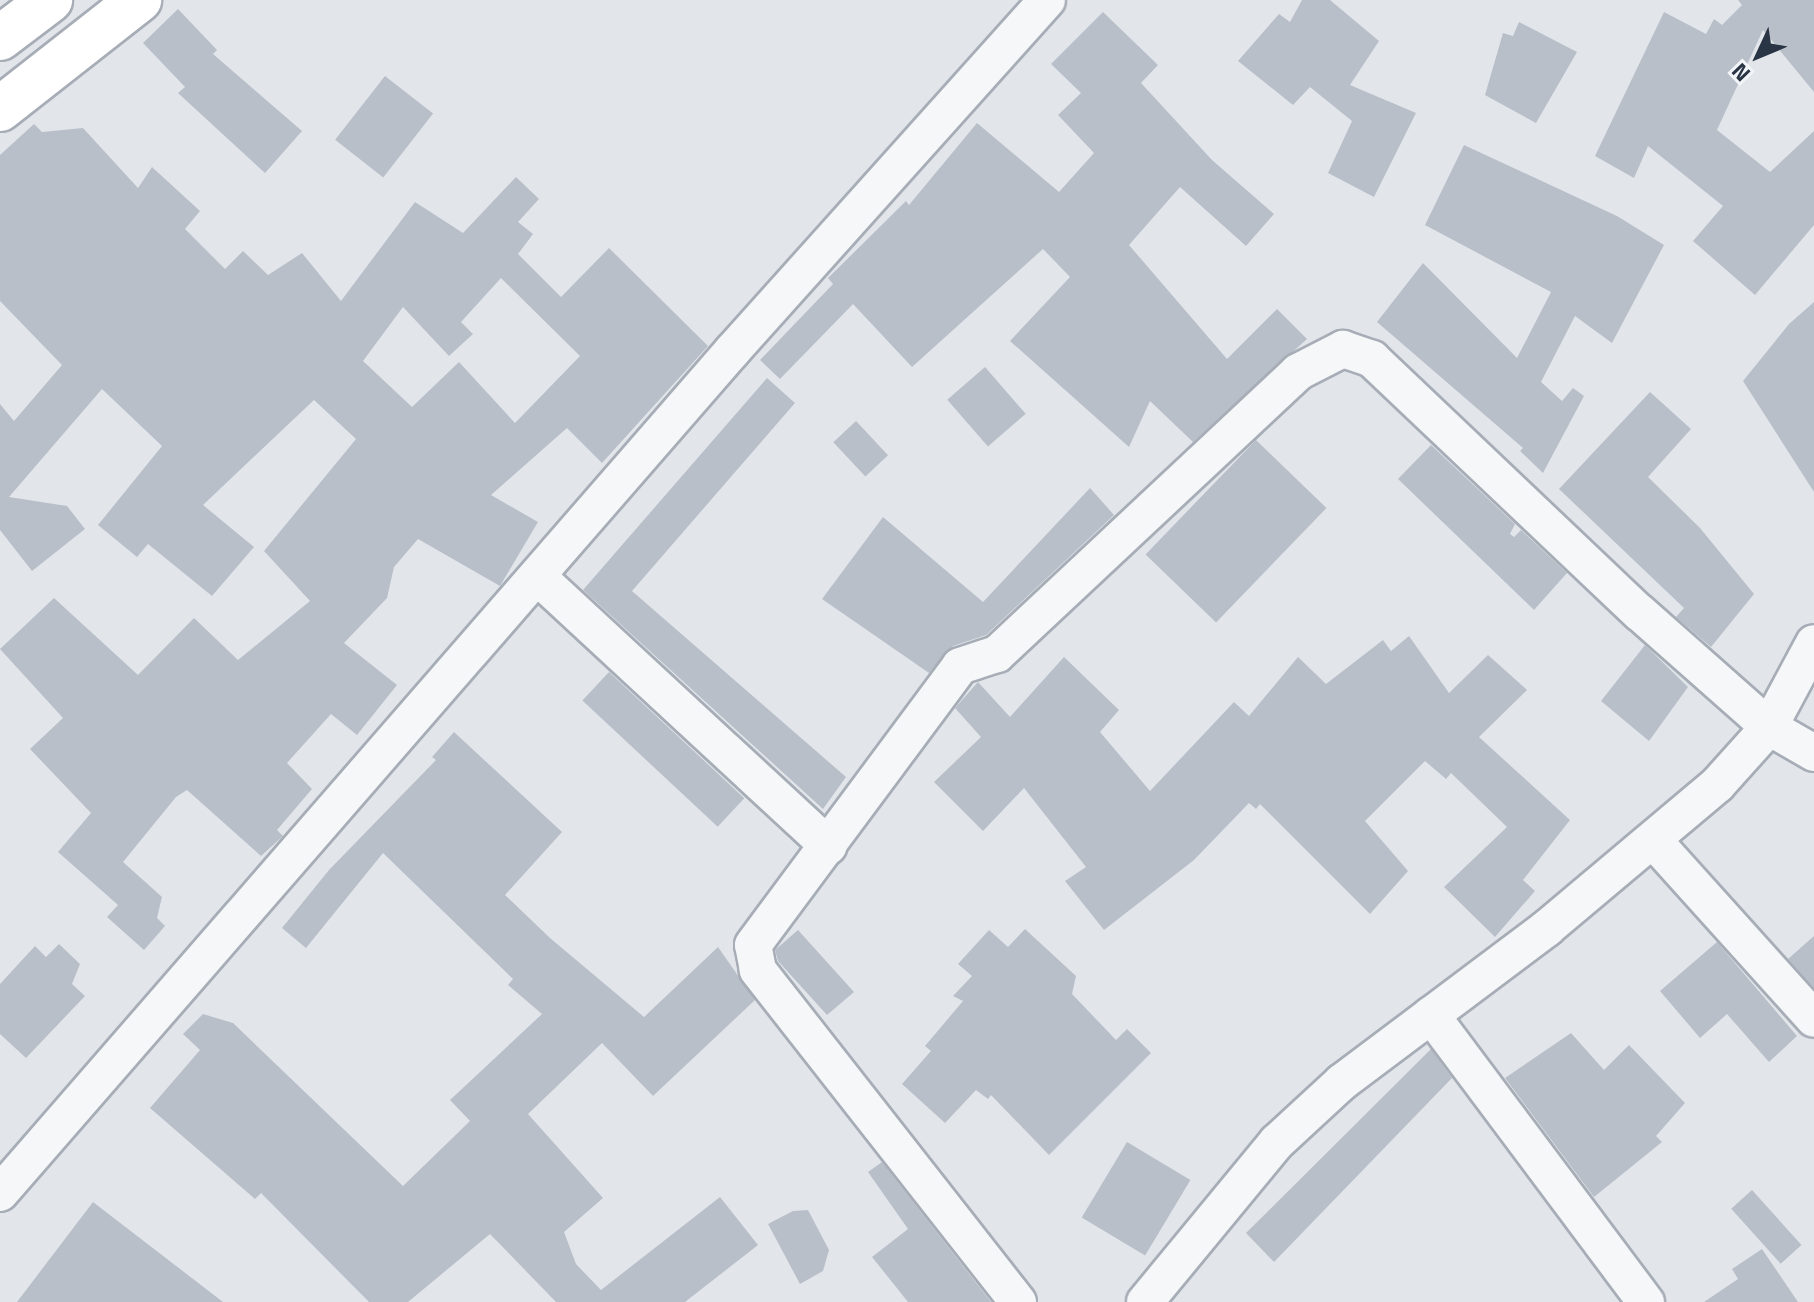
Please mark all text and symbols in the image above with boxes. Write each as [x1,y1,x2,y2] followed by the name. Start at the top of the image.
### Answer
[1718,16,1798,96] north arrow
[1723,55,1758,90] text: N

